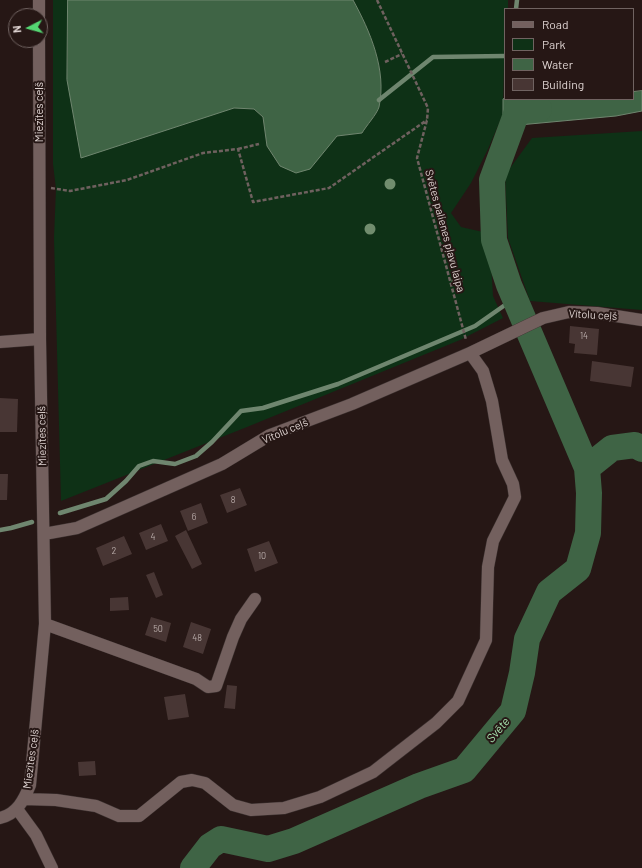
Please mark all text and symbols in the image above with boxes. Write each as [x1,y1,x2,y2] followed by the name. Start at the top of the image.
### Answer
[8,8,48,48] north arrow
[504,8,634,100] legend
[542,17,569,31] text: Road
[10,25,23,34] text: N
[542,37,566,51] text: Park
[542,57,573,71] text: Water
[542,77,584,91] text: Building
[32,82,46,142] street label: Miezītes ceļš
[422,168,468,294] street label: Svētes palienes pļavu laipa
[568,307,618,323] street label: Vītolu ceļš
[580,331,588,341] house number: 14
[35,406,49,466] street label: Miezītes ceļš
[260,415,310,447] street label: Vītolu ceļš
[231,495,235,505] house number: 8
[192,512,196,522] house number: 6
[151,532,155,542] house number: 4
[112,546,116,556] house number: 2
[258,551,266,561] house number: 10
[153,624,163,634] house number: 50
[192,633,202,643] house number: 48
[483,714,513,746] water label: Svēte
[20,728,42,790] street label: Miezītes ceļš

